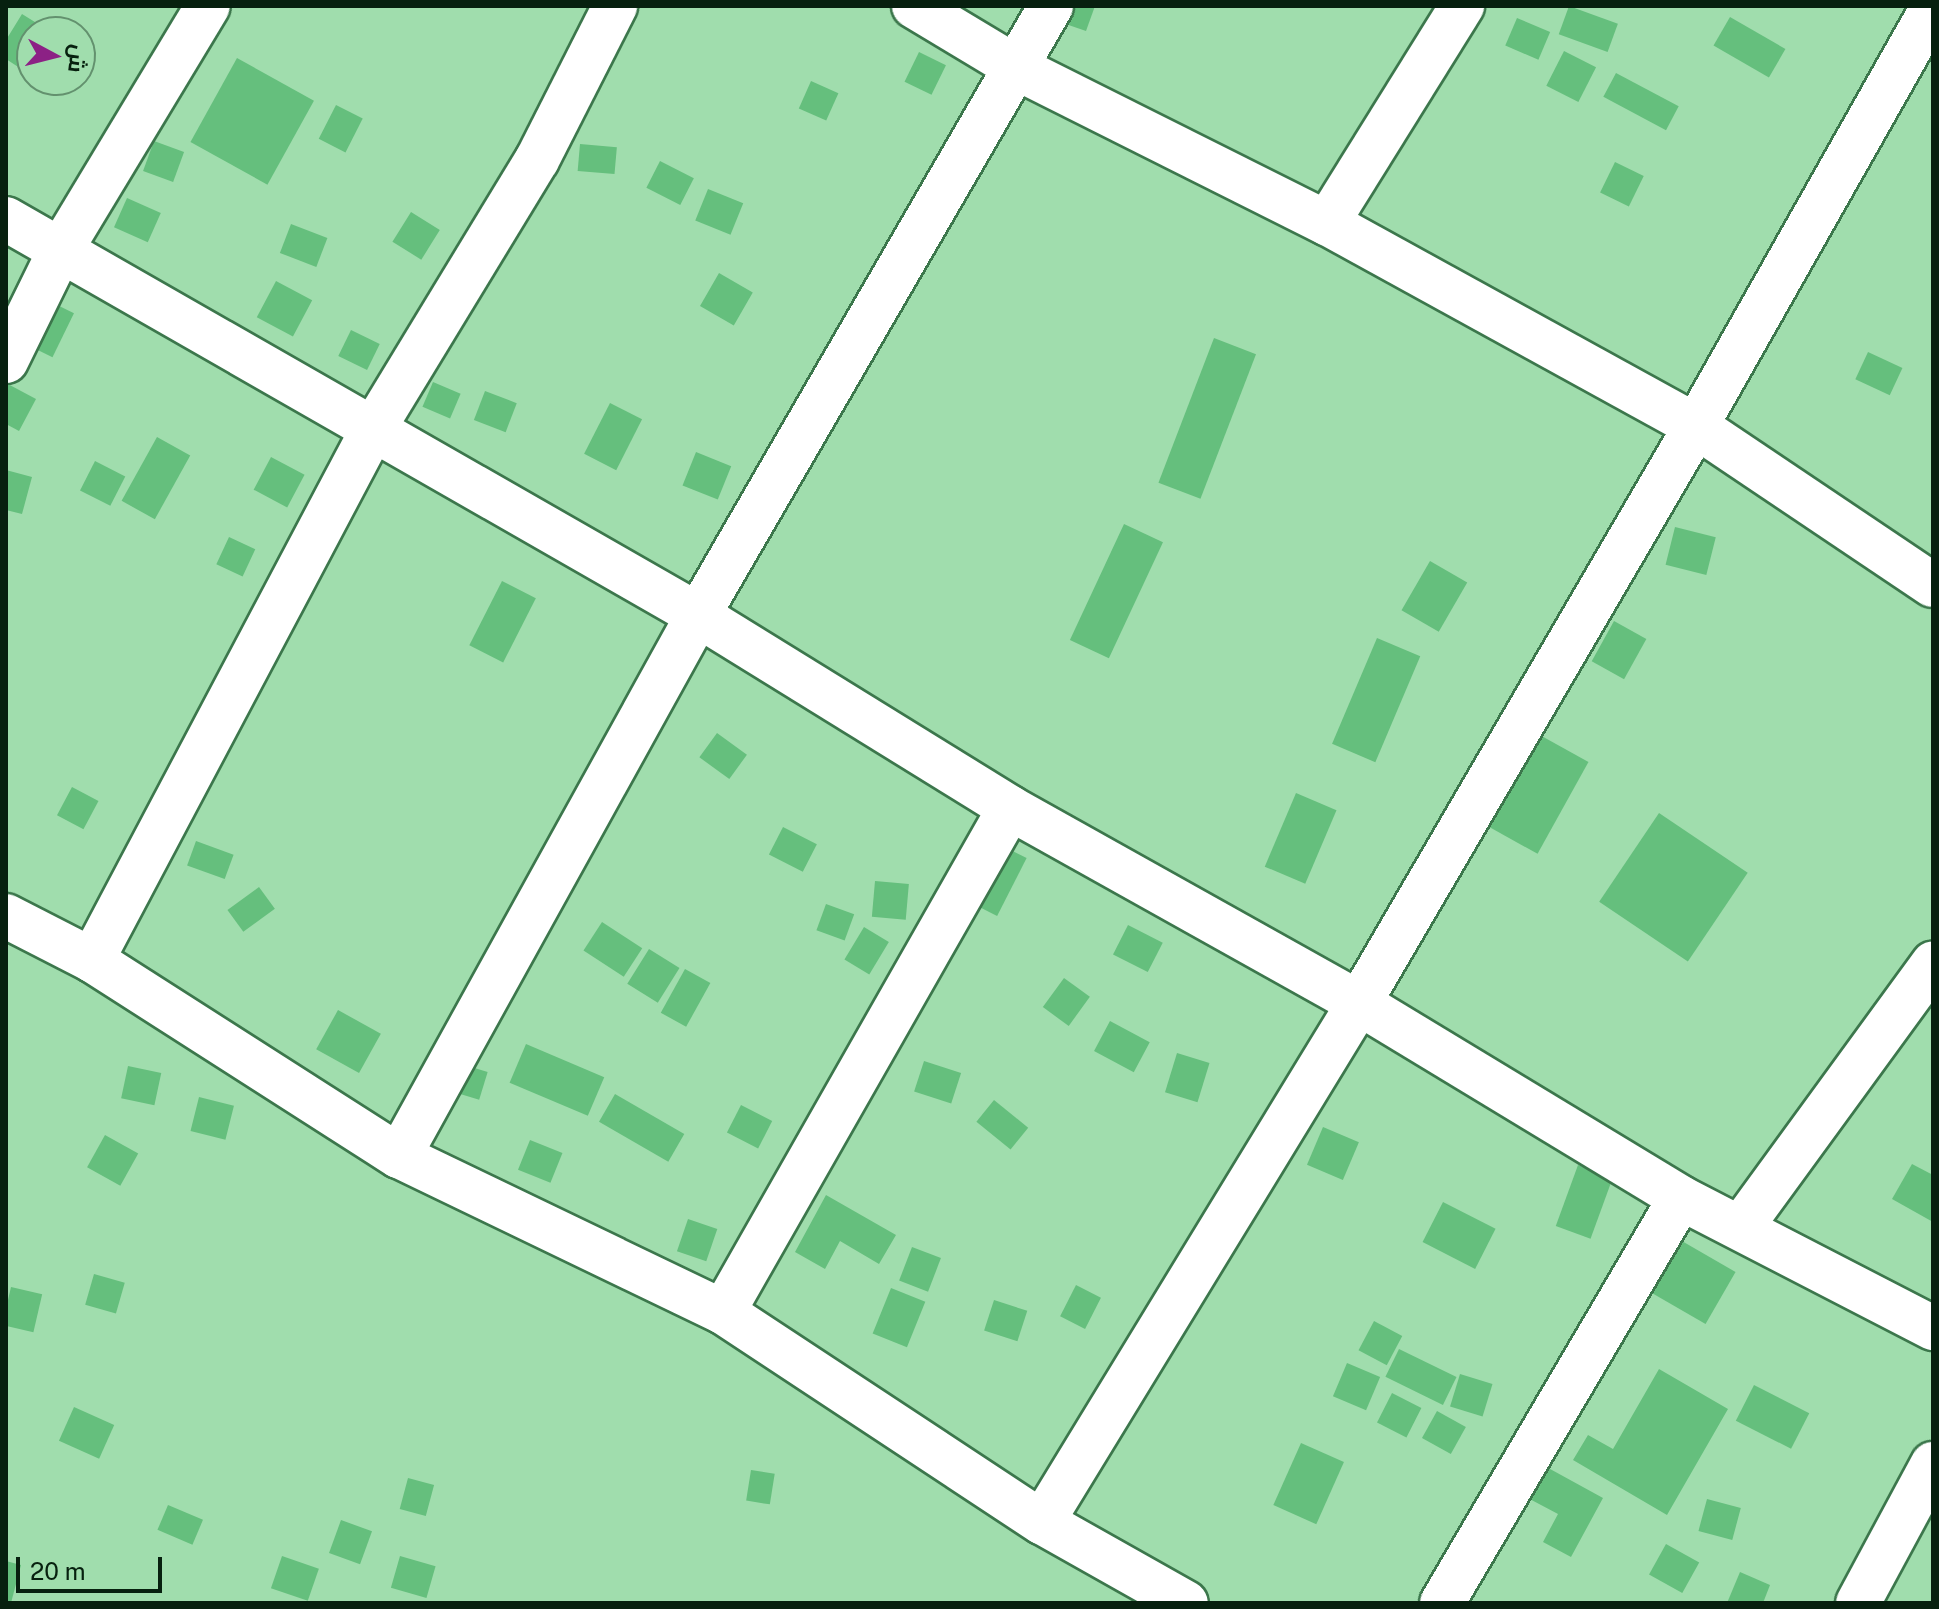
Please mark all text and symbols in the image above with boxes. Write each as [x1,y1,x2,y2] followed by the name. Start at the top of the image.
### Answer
[16,16,96,96] north arrow
[63,43,92,74] text: ش
[20,1541,166,1591] scale bar
[30,1557,86,1585] text: 20 m

